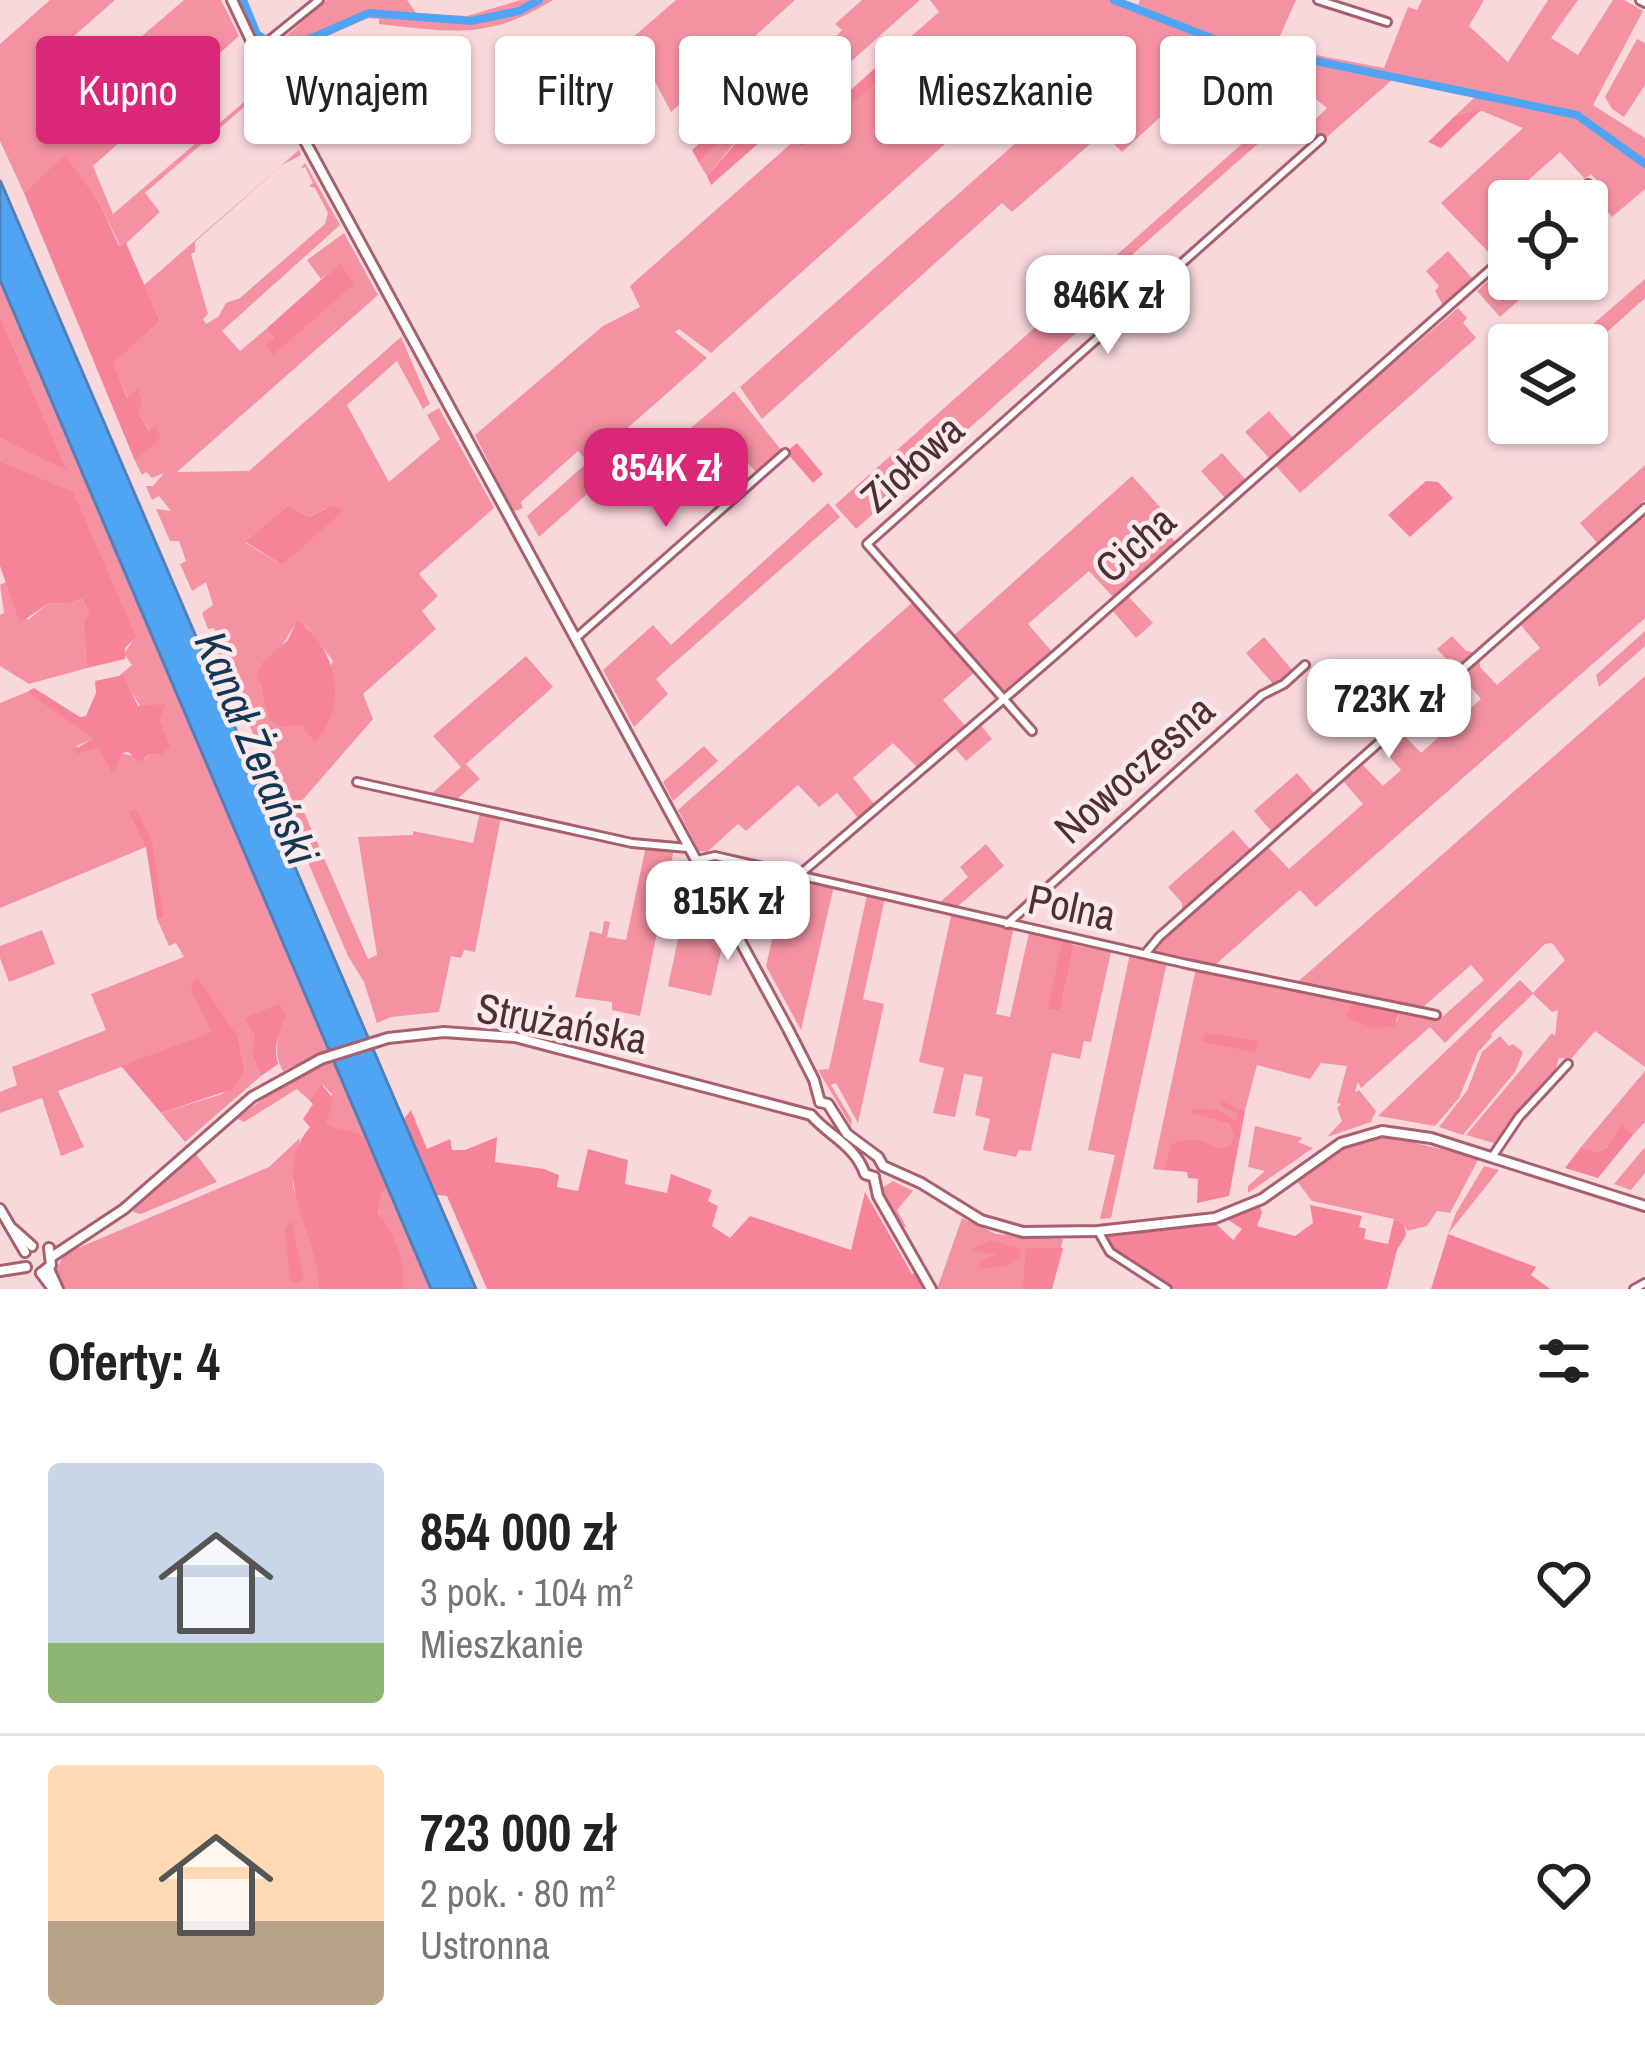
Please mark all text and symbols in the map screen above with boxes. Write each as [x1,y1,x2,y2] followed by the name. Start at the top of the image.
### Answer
[36,36,220,144] chip: Kupno
[244,36,471,144] chip: Wynajem
[495,36,655,144] chip: Filtry
[679,36,851,144] chip: Nowe
[875,36,1136,144] chip: Mieszkanie
[1160,36,1316,144] chip: Dom
[1488,180,1608,444] map controls
[1488,180,1608,300] button: locate
[997,255,1219,357] pin: 846K zł
[1053,268,1163,320] text: 846K zł
[1488,324,1608,444] button: layers
[848,402,976,524] street label: Ziołowa
[555,428,777,530] pin: 854K zł
[611,441,721,493] text: 854K zł
[1083,493,1187,595] street label: Cicha
[181,622,334,874] water label: Kanał Żerański
[1278,659,1500,761] pin: 723K zł
[1334,672,1444,724] text: 723K zł
[1042,682,1226,856] street label: Nowoczesna
[617,861,839,963] pin: 815K zł
[1023,870,1121,944] street label: Polna
[673,874,783,926] text: 815K zł
[472,979,652,1067] street label: Strużańska
[48,1327,220,1396] text: Oferty: 4
[1531,1328,1597,1394] icon: filters
[420,1497,615,1566] text: 854 000 zł
[144,1511,288,1655] icon: home
[1531,1550,1597,1616] icon: heart
[420,1566,633,1618] text: 3 pok. · 104 m²
[420,1618,584,1670] text: Mieszkanie
[420,1798,615,1867] text: 723 000 zł
[144,1813,288,1957] icon: home
[1531,1852,1597,1918] icon: heart
[420,1867,616,1919] text: 2 pok. · 80 m²
[420,1919,550,1971] text: Ustronna

